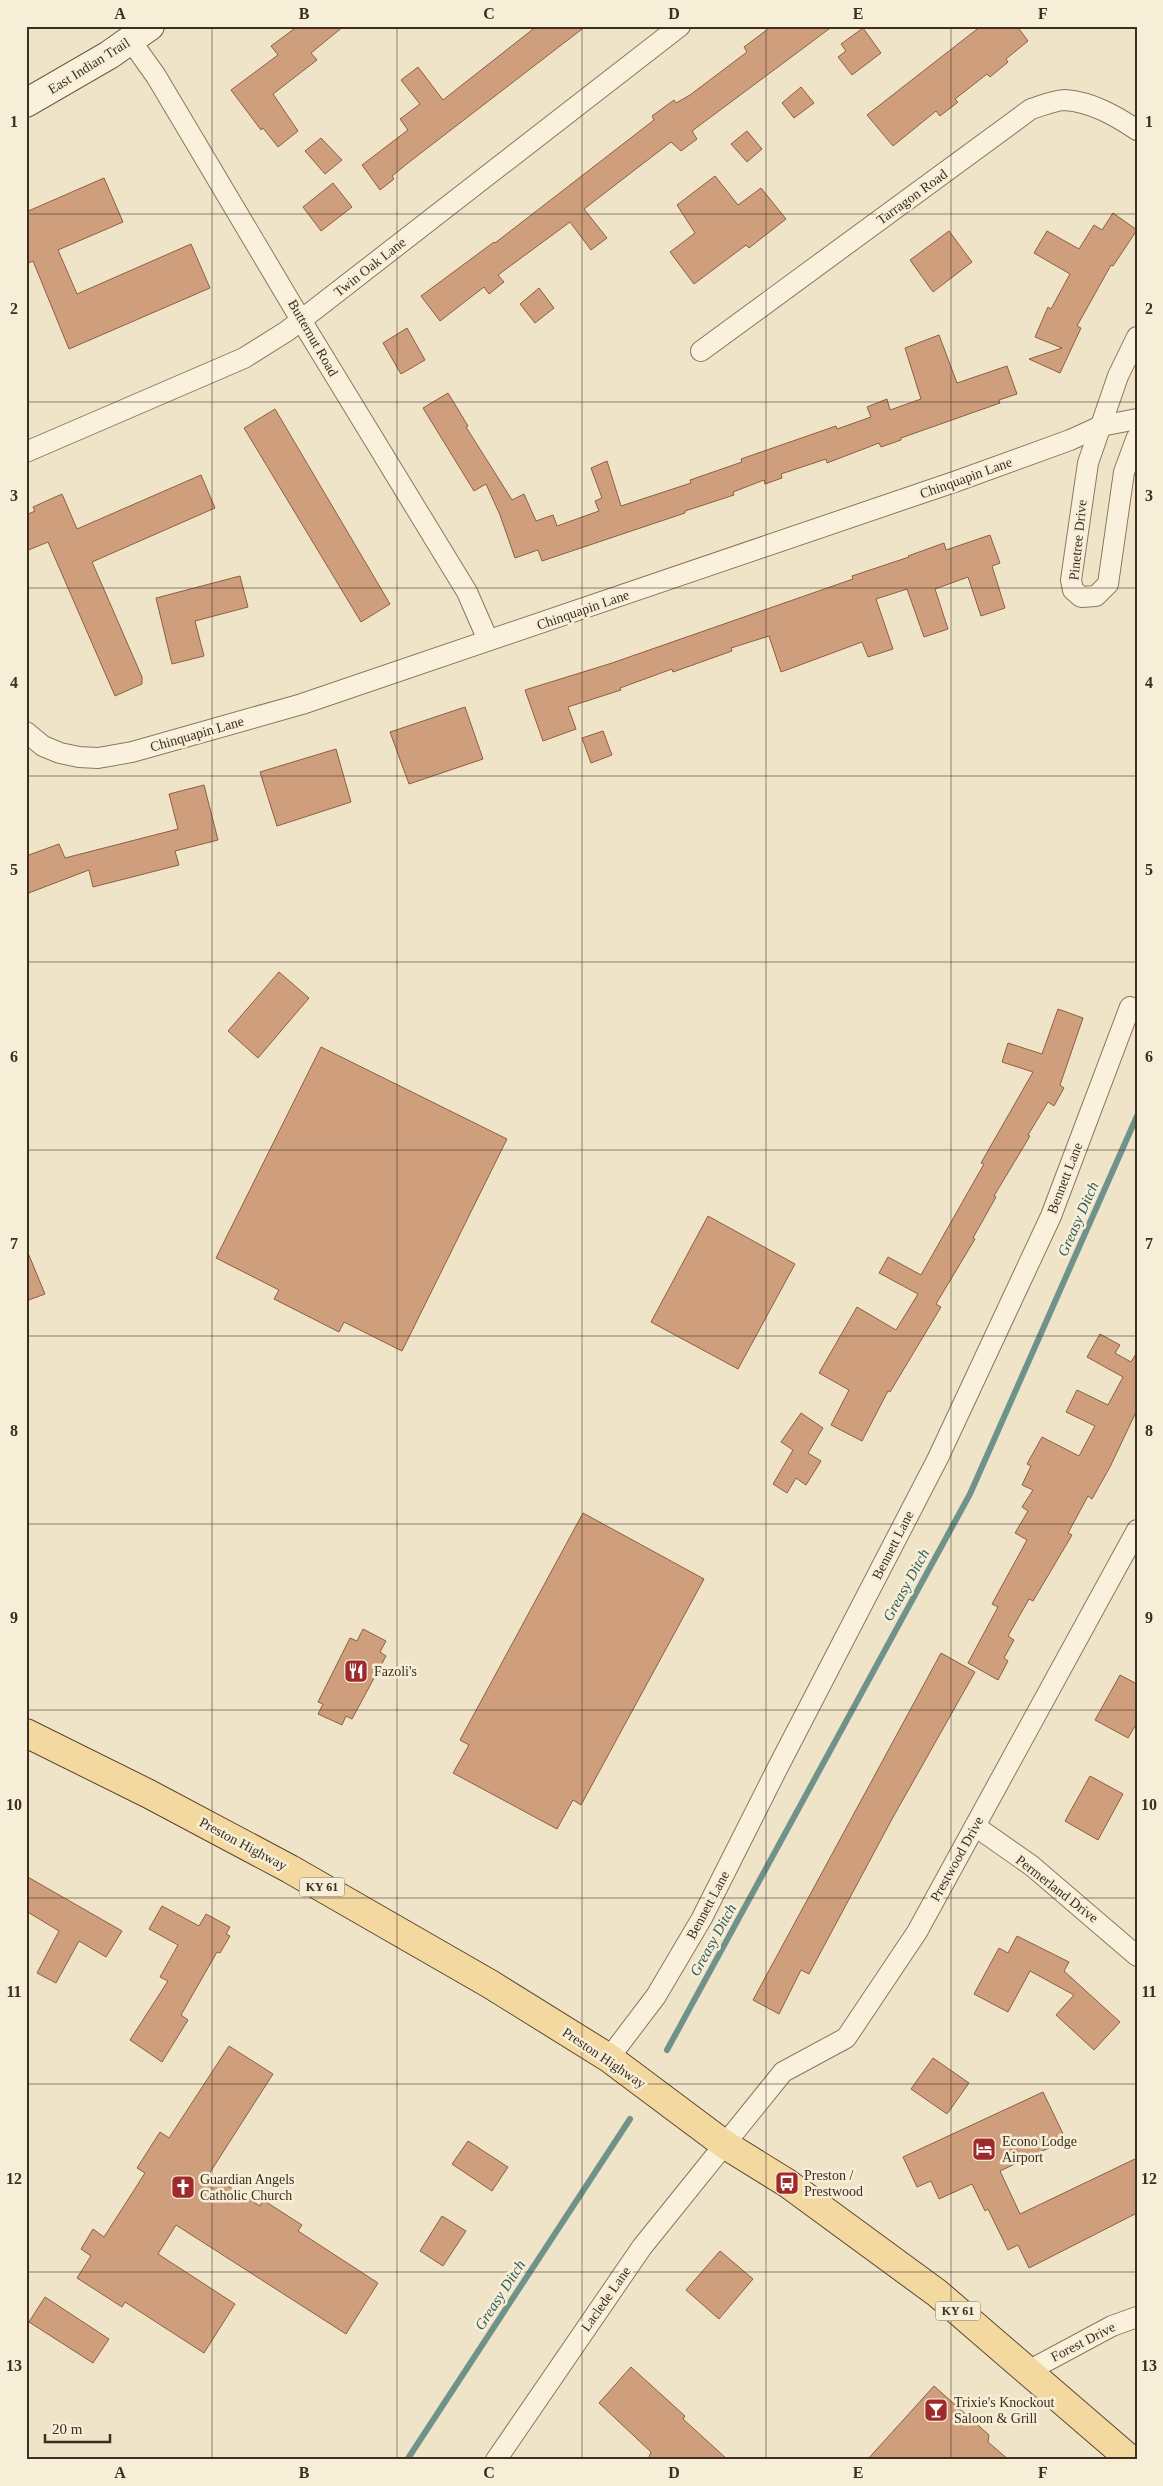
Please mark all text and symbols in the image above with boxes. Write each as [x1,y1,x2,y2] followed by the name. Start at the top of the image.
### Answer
[114,5,126,22] text: A
[299,5,310,22] text: B
[483,5,495,22] text: C
[668,5,680,22] text: D
[853,5,863,22] text: E
[1038,5,1048,22] text: F
[45,35,133,97] street label: East Indian Trail
[10,113,18,130] text: 1
[1145,113,1153,130] text: 1
[874,166,950,228] street label: Tarragon Road
[331,234,409,300] street label: Twin Oak Lane
[285,297,341,379] street label: Butternut Road
[10,300,18,317] text: 2
[1145,300,1153,317] text: 2
[918,454,1014,502] street label: Chinquapin Lane
[10,487,18,504] text: 3
[1145,487,1153,504] text: 3
[1066,499,1090,581] street label: Pinetree Drive
[535,587,631,633] street label: Chinquapin Lane
[10,674,18,691] text: 4
[1145,674,1153,691] text: 4
[148,713,246,755] street label: Chinquapin Lane
[10,861,18,878] text: 5
[1145,861,1153,878] text: 5
[10,1048,18,1065] text: 6
[1145,1048,1153,1065] text: 6
[1045,1140,1085,1216] street label: Bennett Lane
[1054,1179,1102,1259] water label: Greasy Ditch
[10,1235,18,1252] text: 7
[1145,1235,1153,1252] text: 7
[10,1422,18,1439] text: 8
[1145,1422,1153,1439] text: 8
[869,1508,917,1582] street label: Bennett Lane
[880,1546,932,1624] water label: Greasy Ditch
[10,1609,18,1626] text: 9
[1145,1609,1153,1626] text: 9
[343,1658,369,1684] restaurant icon: Fazoli's
[374,1664,417,1679] place label: Fazoli's
[6,1796,22,1813] text: 10
[1141,1796,1157,1813] text: 10
[928,1814,986,1904] street label: Prestwood Drive
[197,1815,289,1873] street label: Preston Highway
[1013,1852,1101,1926] street label: Permerland Drive
[684,1868,732,1942] street label: Bennett Lane
[300,1878,344,1896] road number: KY 61
[687,1901,739,1979] water label: Greasy Ditch
[6,1983,22,2000] text: 11
[1141,1983,1157,2000] text: 11
[560,2025,648,2091] street label: Preston Highway
[1002,2134,1077,2165] place label: Econo Lodge Airport
[971,2136,997,2162] hotel icon: Econo Lodge Airport
[804,2168,863,2199] place label: Preston / Prestwood
[6,2170,22,2187] text: 12
[774,2170,800,2196] bus stop icon: Preston / Prestwood
[1141,2170,1157,2187] text: 12
[200,2172,294,2203] place label: Guardian Angels Catholic Church
[170,2174,196,2200] church icon: Guardian Angels Catholic Church
[472,2257,528,2333] water label: Greasy Ditch
[578,2264,634,2334] street label: Laclede Lane
[936,2302,980,2320] road number: KY 61
[1048,2319,1118,2365] street label: Forest Drive
[6,2357,22,2374] text: 13
[1141,2357,1157,2374] text: 13
[954,2395,1055,2426] place label: Trixie's Knockout Saloon & Grill
[923,2397,949,2423] bar icon: Trixie's Knockout Saloon & Grill
[45,2411,110,2443] scale bar
[52,2421,83,2437] text: 20 m
[114,2464,126,2481] text: A
[299,2464,310,2481] text: B
[483,2464,495,2481] text: C
[668,2464,680,2481] text: D
[853,2464,863,2481] text: E
[1038,2464,1048,2481] text: F

